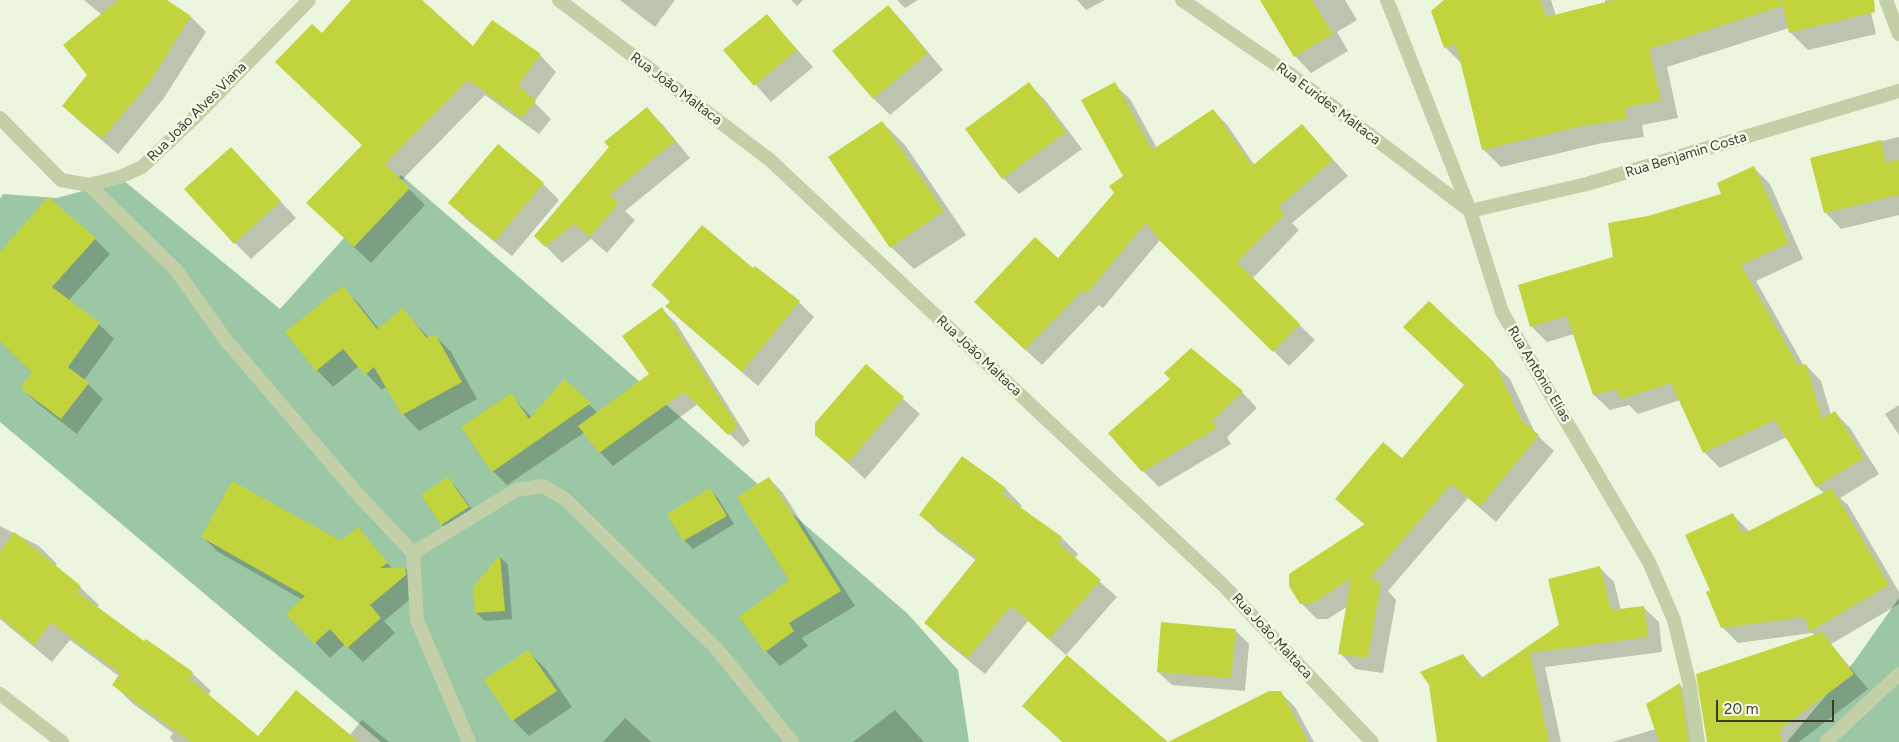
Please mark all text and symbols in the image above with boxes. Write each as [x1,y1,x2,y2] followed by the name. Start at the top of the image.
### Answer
[627,49,725,129] street label: Rua João Maltaca
[144,59,250,165] street label: Rua João Alves Viana
[1273,59,1383,149] street label: Rua Eurides Maltaca
[1623,129,1749,181] street label: Rua Benjamin Costa
[933,312,1025,400] street label: Rua João Maltaca
[1504,323,1574,425] street label: Rua Antônio Elias
[1228,590,1316,682] street label: Rua João Maltaca
[1719,690,1836,722] scale bar
[1724,700,1758,718] text: 20 m

